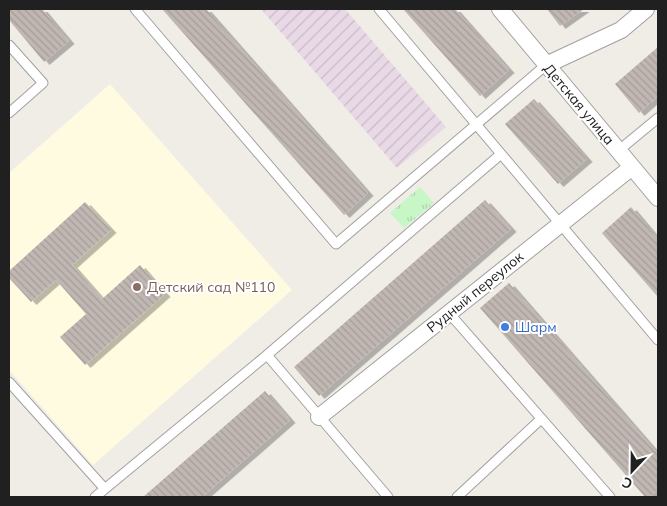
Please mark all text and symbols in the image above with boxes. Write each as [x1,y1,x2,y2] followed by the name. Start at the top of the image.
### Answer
[540,60,618,148] street label: Детская улица
[423,247,527,336] street label: Рудный переулок
[147,278,275,296] place label: Детский сад №110
[131,281,143,293] marker: Детский сад №110
[515,318,557,336] place label: Шарм
[499,321,511,333] marker: Шарм
[607,446,657,496] north arrow
[619,473,635,493] text: С

